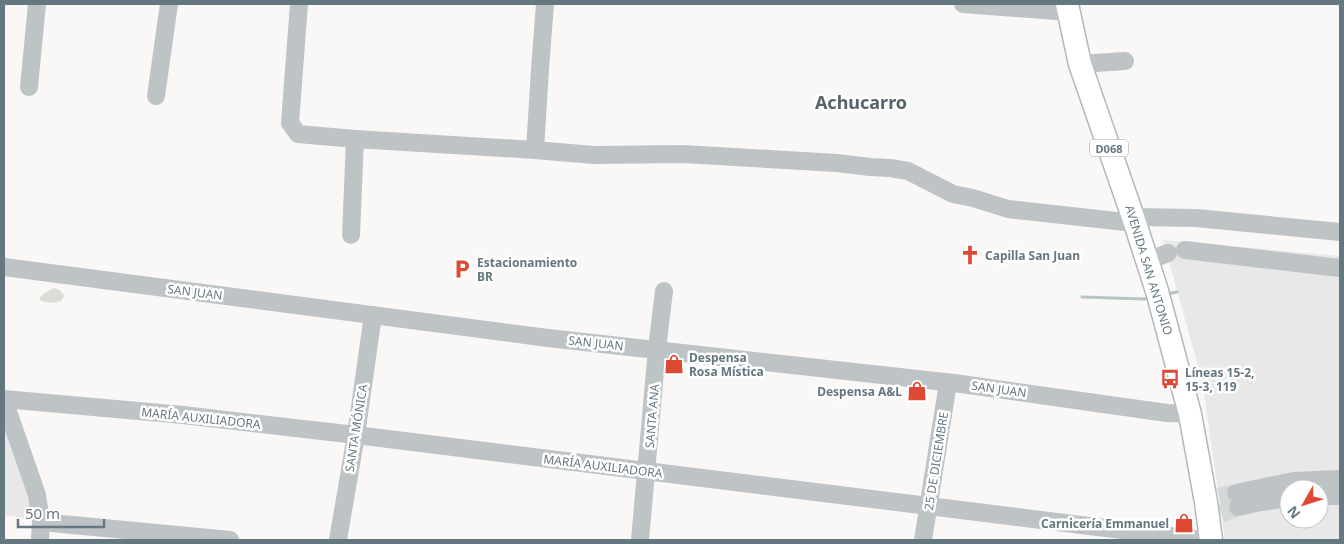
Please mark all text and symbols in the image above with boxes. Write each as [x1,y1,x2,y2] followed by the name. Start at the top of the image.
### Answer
[815,90,907,114] district label: Achucarro
[1090,140,1128,156] road number: D068
[1121,203,1177,337] street label: AVENIDA SAN ANTONIO
[959,244,981,266] church icon: Capilla San Juan
[985,247,1080,264] place label: Capilla San Juan
[477,254,577,285] place label: Estacionamiento BR
[451,258,473,280] parking icon: Estacionamiento BR
[167,280,223,304] street label: SAN JUAN
[568,332,624,354] street label: SAN JUAN
[689,349,764,380] place label: Despensa Rosa Mística
[663,353,685,375] shop icon: Despensa Rosa Mística
[1185,364,1254,395] place label: Líneas 15-2, 15-3, 119
[1159,368,1181,390] bus stop icon: Líneas 15-2, 15-3, 119
[970,377,1028,401] street label: SAN JUAN
[906,380,928,402] shop icon: Despensa A&L
[341,383,371,473] street label: SANTA MÓNICA
[641,383,663,449] street label: SANTA ANA
[817,383,902,400] place label: Despensa A&L
[141,403,262,433] street label: MARÍA AUXILIADORA
[920,411,952,511] street label: 25 DE DICIEMBRE
[543,450,664,482] street label: MARÍA AUXILIADORA
[1279,479,1329,529] north arrow
[18,496,104,528] scale bar
[1283,502,1304,523] text: N
[25,503,60,523] text: 50 m
[1173,512,1195,534] shop icon: Carnicería Emmanuel
[1041,515,1169,532] place label: Carnicería Emmanuel

